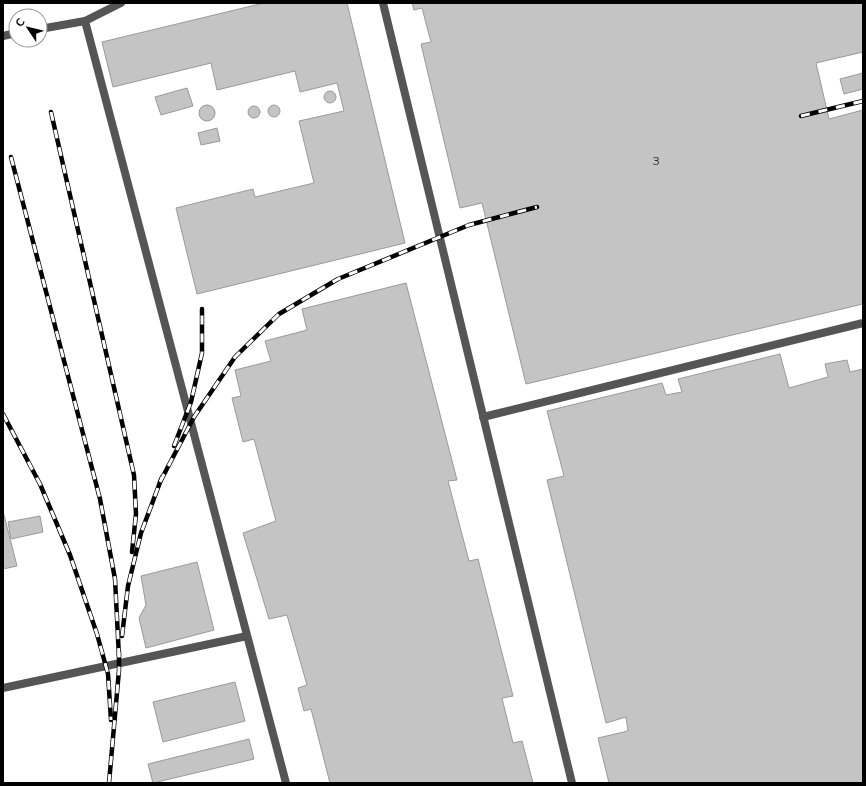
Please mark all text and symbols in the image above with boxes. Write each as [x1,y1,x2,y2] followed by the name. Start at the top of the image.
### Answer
[8,8,48,48] north arrow
[12,15,28,29] text: С
[652,153,660,168] house number: 3

